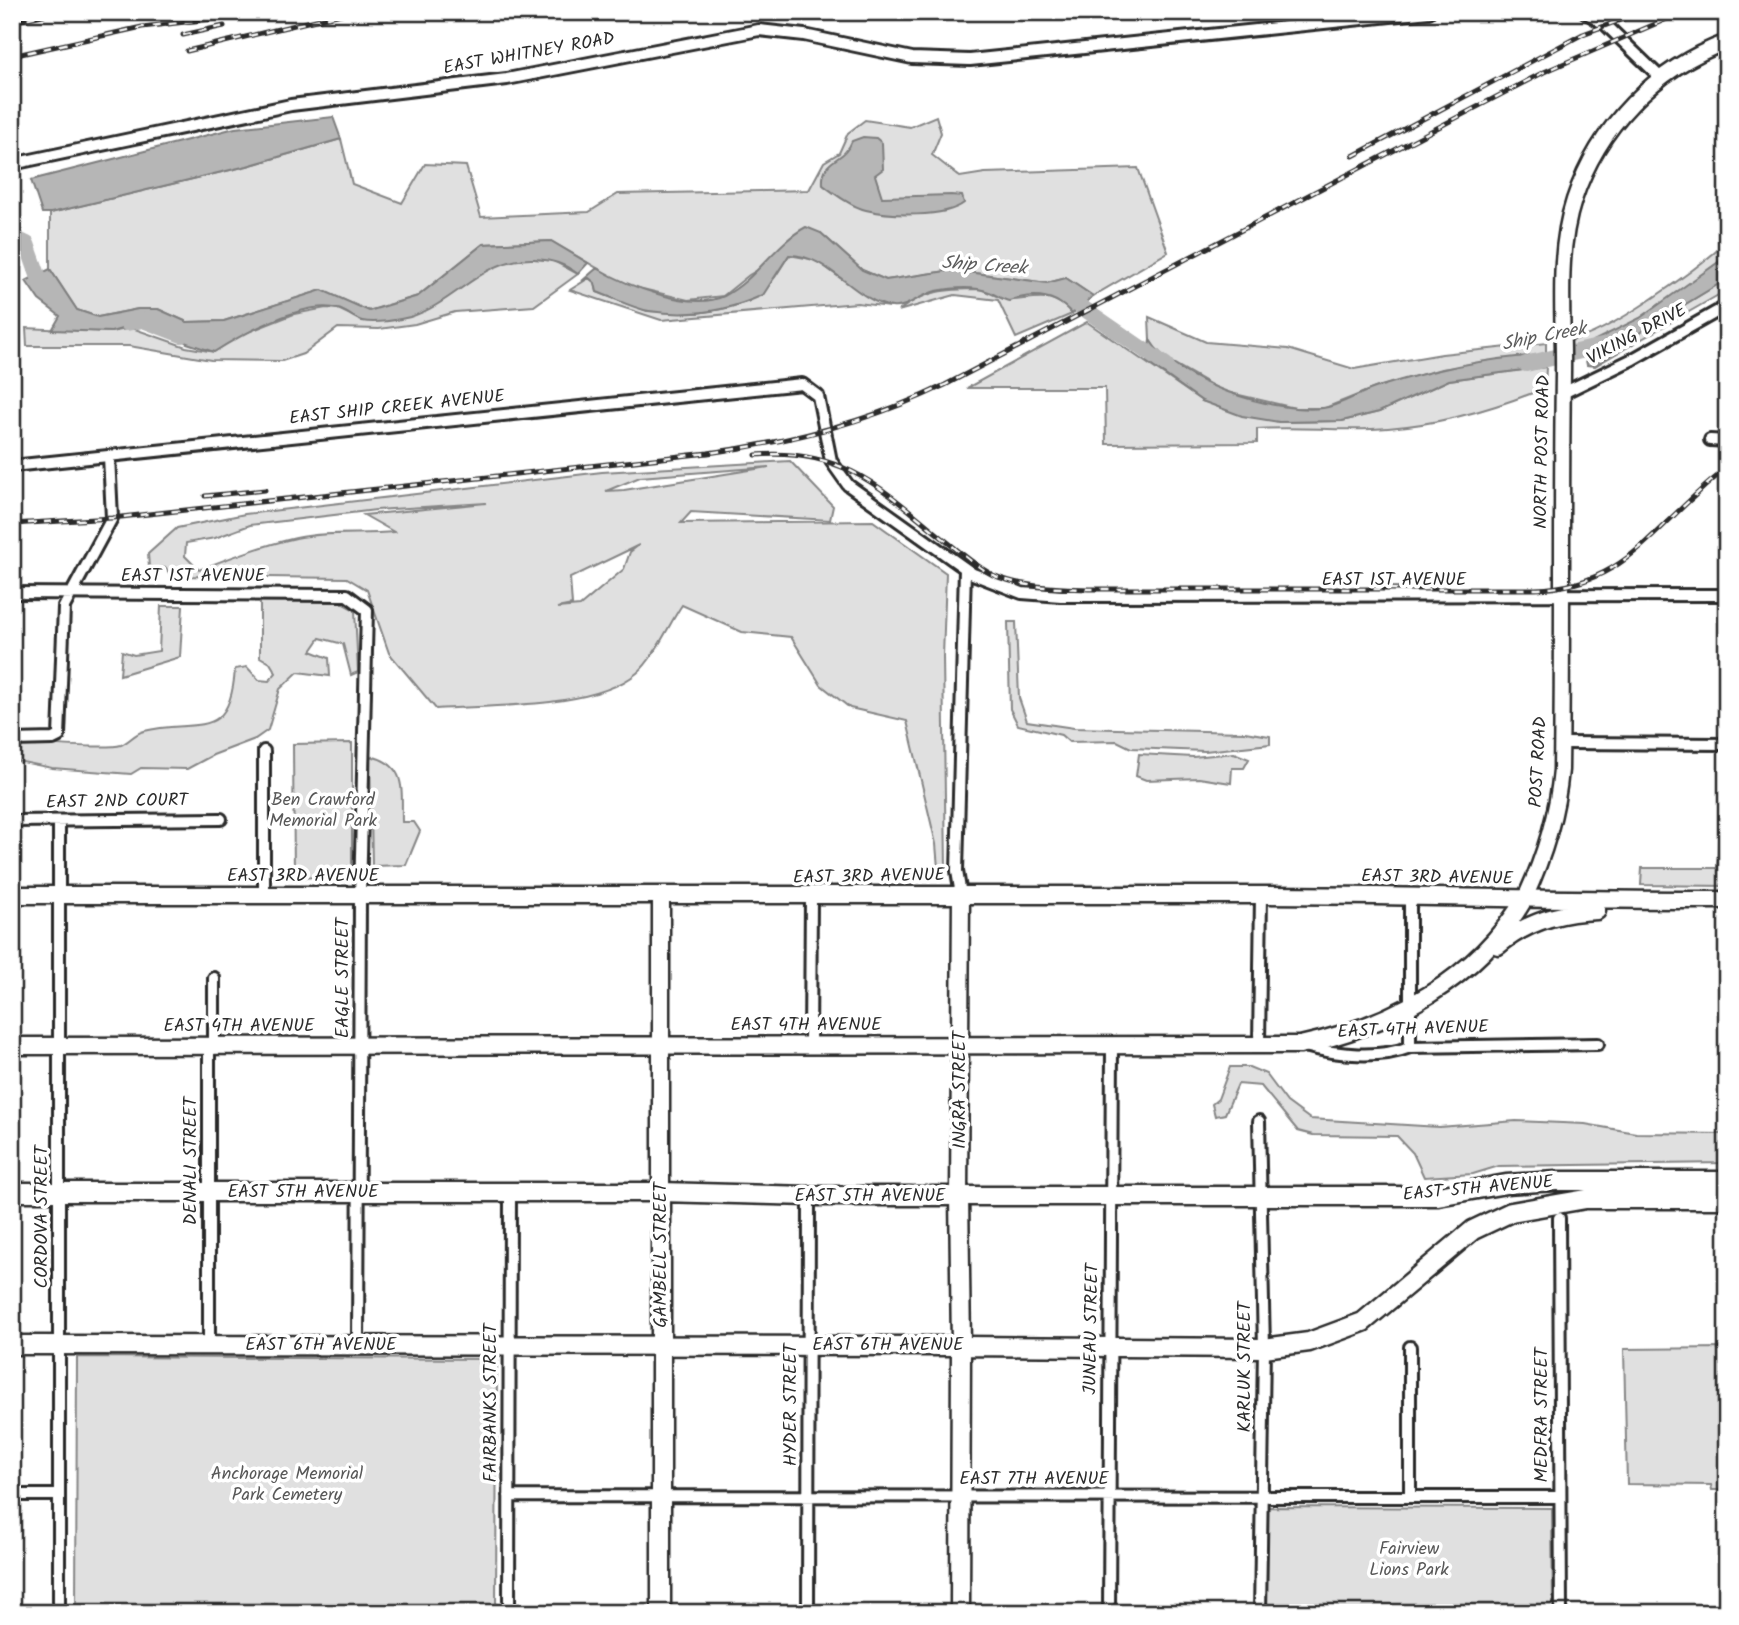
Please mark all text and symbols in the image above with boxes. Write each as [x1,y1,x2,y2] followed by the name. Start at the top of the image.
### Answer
[441,25,617,83] street label: EAST WHITNEY ROAD
[940,248,1031,284] water label: Ship Creek
[1582,296,1693,374] street label: VIKING DRIVE
[1499,314,1592,360] water label: Ship Creek
[1527,374,1559,529] street label: NORTH POST ROAD
[288,382,507,434] street label: EAST SHIP CREEK AVENUE
[121,562,266,591] street label: EAST 1ST AVENUE
[1322,566,1467,595] street label: EAST 1ST AVENUE
[1522,715,1556,808] street label: POST ROAD
[46,786,190,818] street label: EAST 2ND COURT
[269,786,377,836] park label: Ben Crawford Memorial Park
[793,861,946,893] street label: EAST 3RD AVENUE
[227,862,379,891] street label: EAST 3RD AVENUE
[1361,862,1514,894] street label: EAST 3RD AVENUE
[329,916,358,1038] street label: EAGLE STREET
[730,1011,882,1040] street label: EAST 4TH AVENUE
[163,1012,315,1041] street label: EAST 4TH AVENUE
[1337,1013,1490,1047] street label: EAST 4TH AVENUE
[946,1030,975,1149] street label: INGRA STREET
[177,1095,206,1225] street label: DENALI STREET
[28,1144,57,1289] street label: CORDOVA STREET
[1402,1168,1555,1210] street label: EAST 5TH AVENUE
[228,1178,379,1207] street label: EAST 5TH AVENUE
[647,1181,676,1328] street label: GAMBELL STREET
[795,1182,946,1211] street label: EAST 5TH AVENUE
[1076,1262,1108,1395] street label: JUNEAU STREET
[1231,1300,1260,1432] street label: KARLUK STREET
[477,1322,506,1482] street label: FAIRBANKS STREET
[245,1331,397,1360] street label: EAST 6TH AVENUE
[812,1331,964,1360] street label: EAST 6TH AVENUE
[777,1342,806,1466] street label: HYDER STREET
[1528,1346,1557,1482] street label: MEDFRA STREET
[211,1460,364,1510] park label: Anchorage Memorial Park Cemetery
[959,1465,1109,1494] street label: EAST 7TH AVENUE
[1369,1535,1449,1585] park label: Fairview Lions Park

